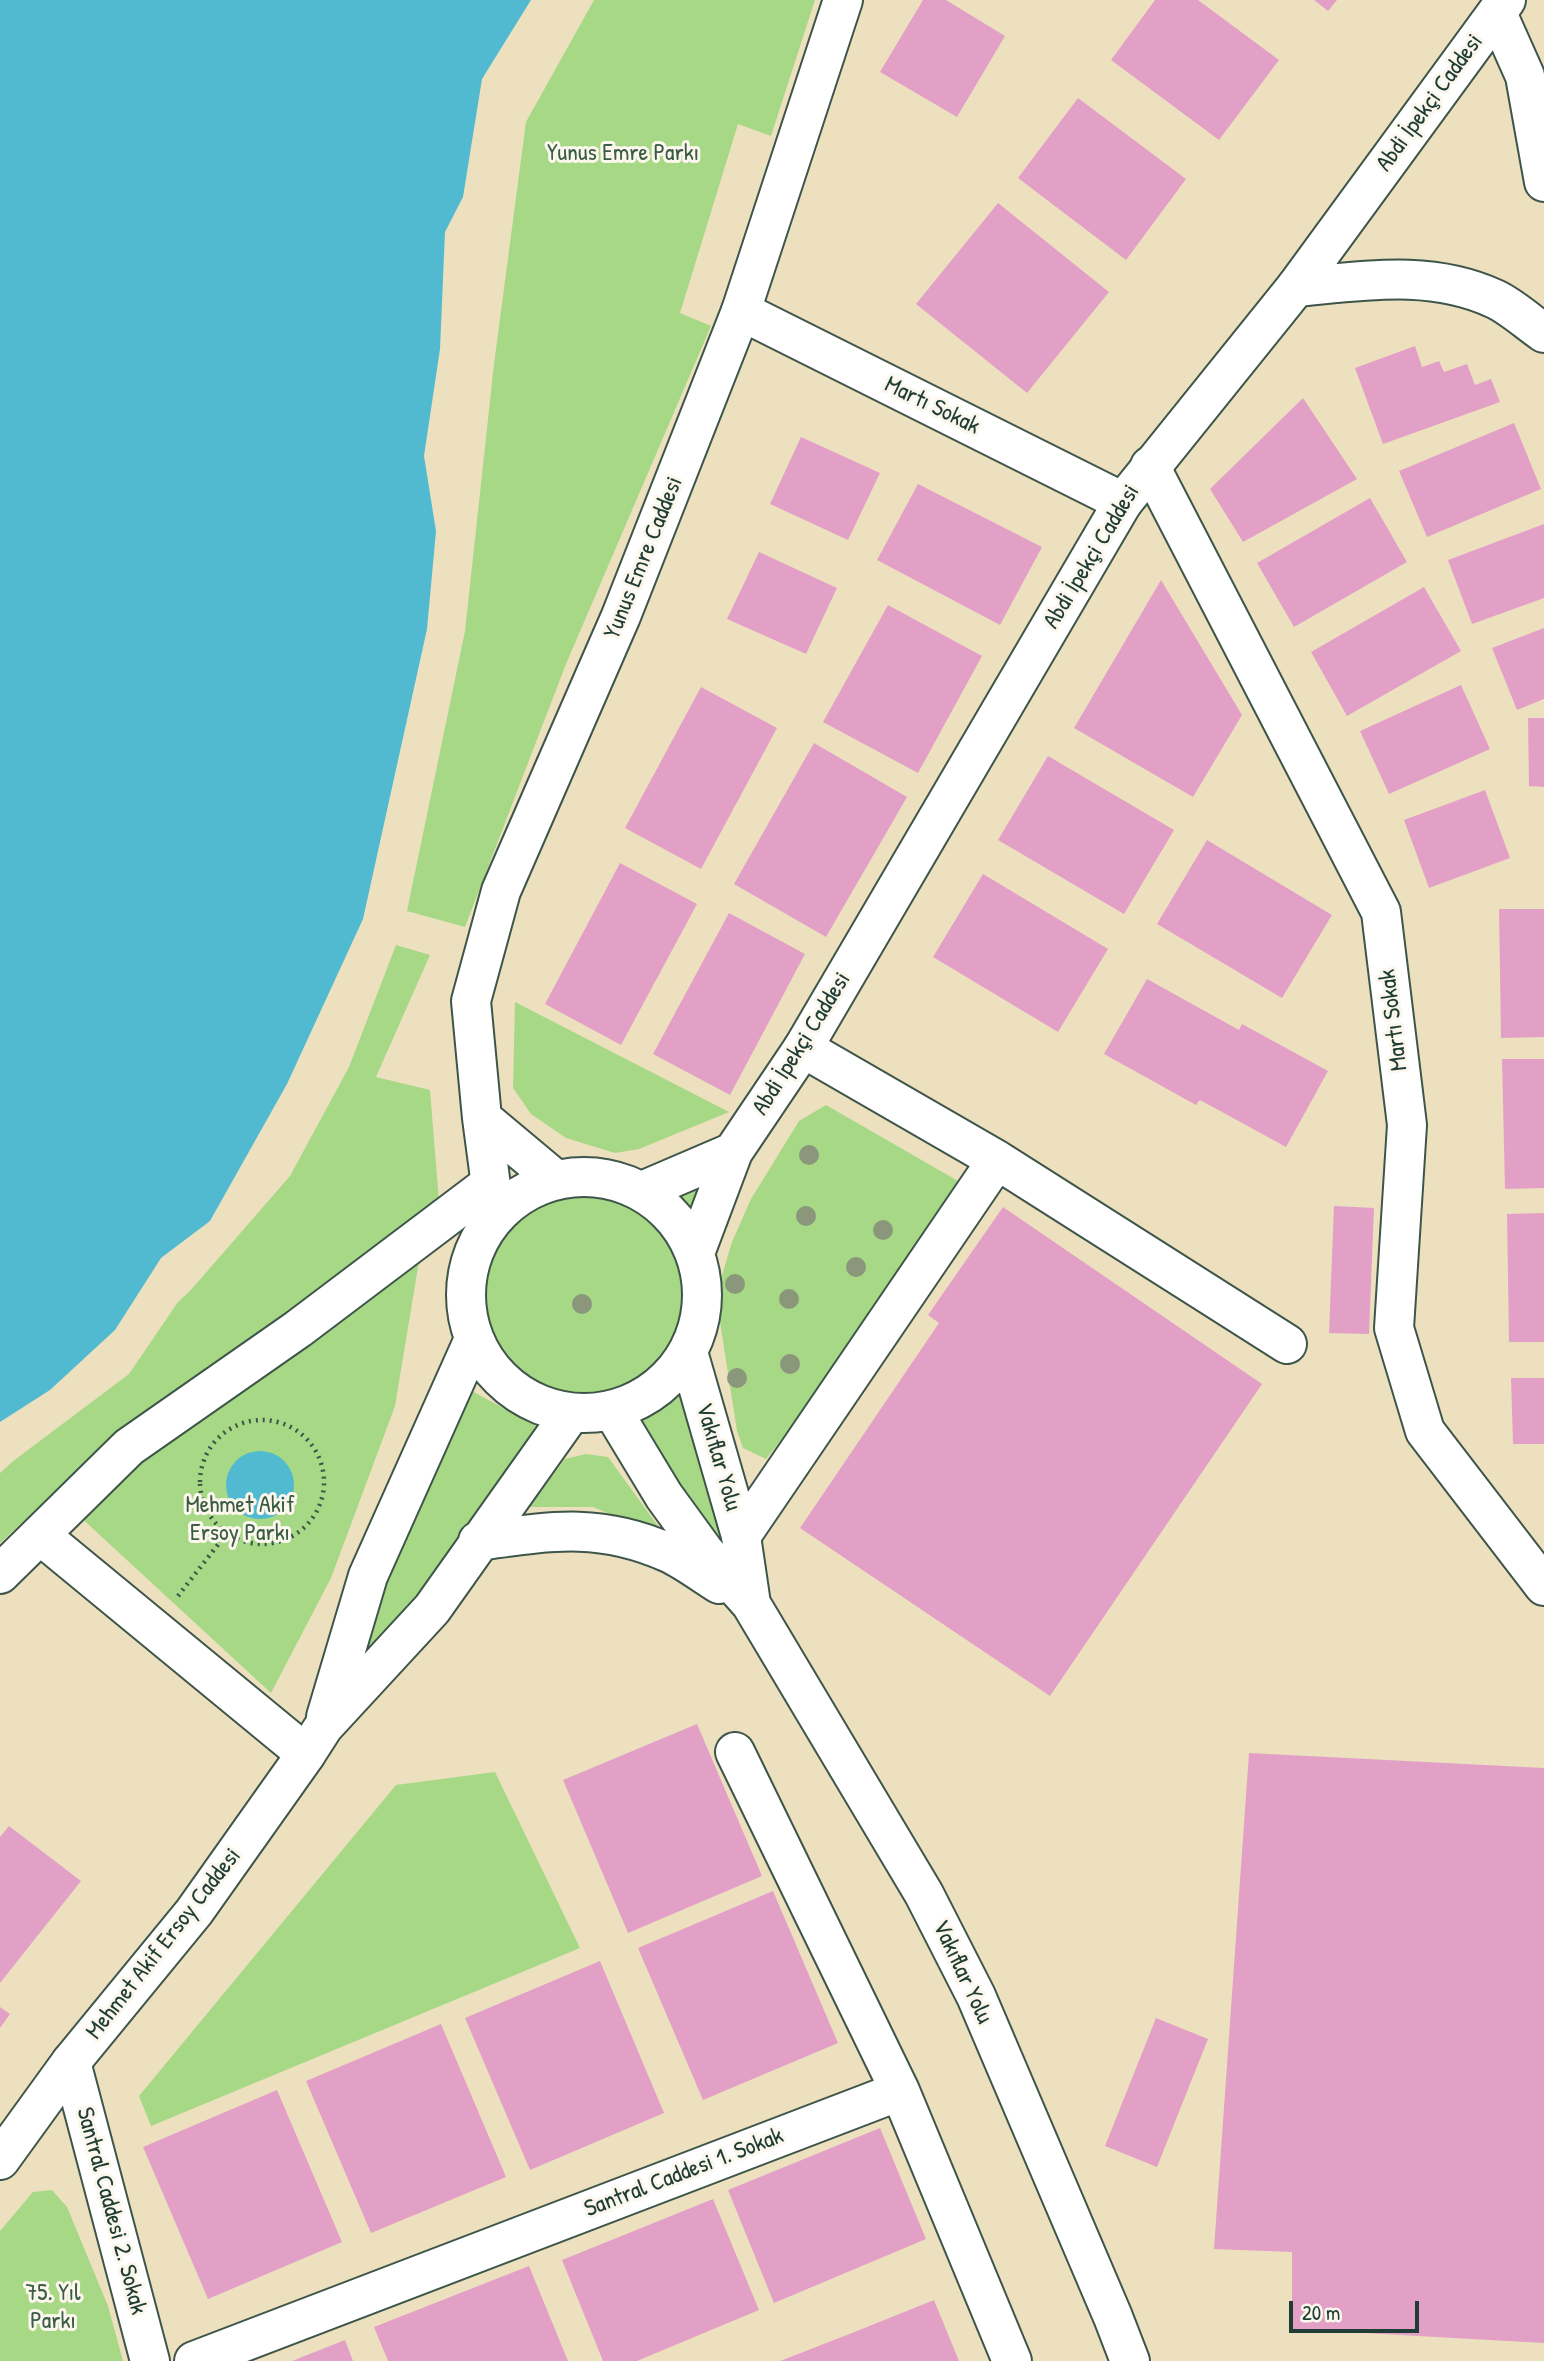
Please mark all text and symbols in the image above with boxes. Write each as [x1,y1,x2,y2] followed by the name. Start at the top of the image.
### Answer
[1370,29,1490,177] street label: Abdi İpekçi Caddesi
[547,140,699,168] park label: Yunus Emre Parkı
[880,371,984,441] street label: Martı Sokak
[598,473,690,643] street label: Yunus Emre Caddesi
[1038,480,1146,634] street label: Abdi İpekçi Caddesi
[747,967,857,1121] street label: Abdi İpekçi Caddesi
[1373,968,1415,1072] street label: Martı Sokak
[689,1400,747,1514] street label: Vakıflar Yolu
[185,1492,295,1548] park label: Mehmet Akif Ersoy Parkı
[80,1843,248,2045] street label: Mehmet Akif Ersoy Caddesi
[926,1916,998,2028] street label: Vakıflar Yolu
[70,2104,152,2318] street label: Santral Caddesi 2. Sokak
[581,2122,787,2224] street label: Santral Caddesi 1. Sokak
[25,2280,81,2336] park label: 75. Yıl Parkı
[1292,2288,1422,2332] scale bar
[1302,2298,1340,2327] text: 20 m

